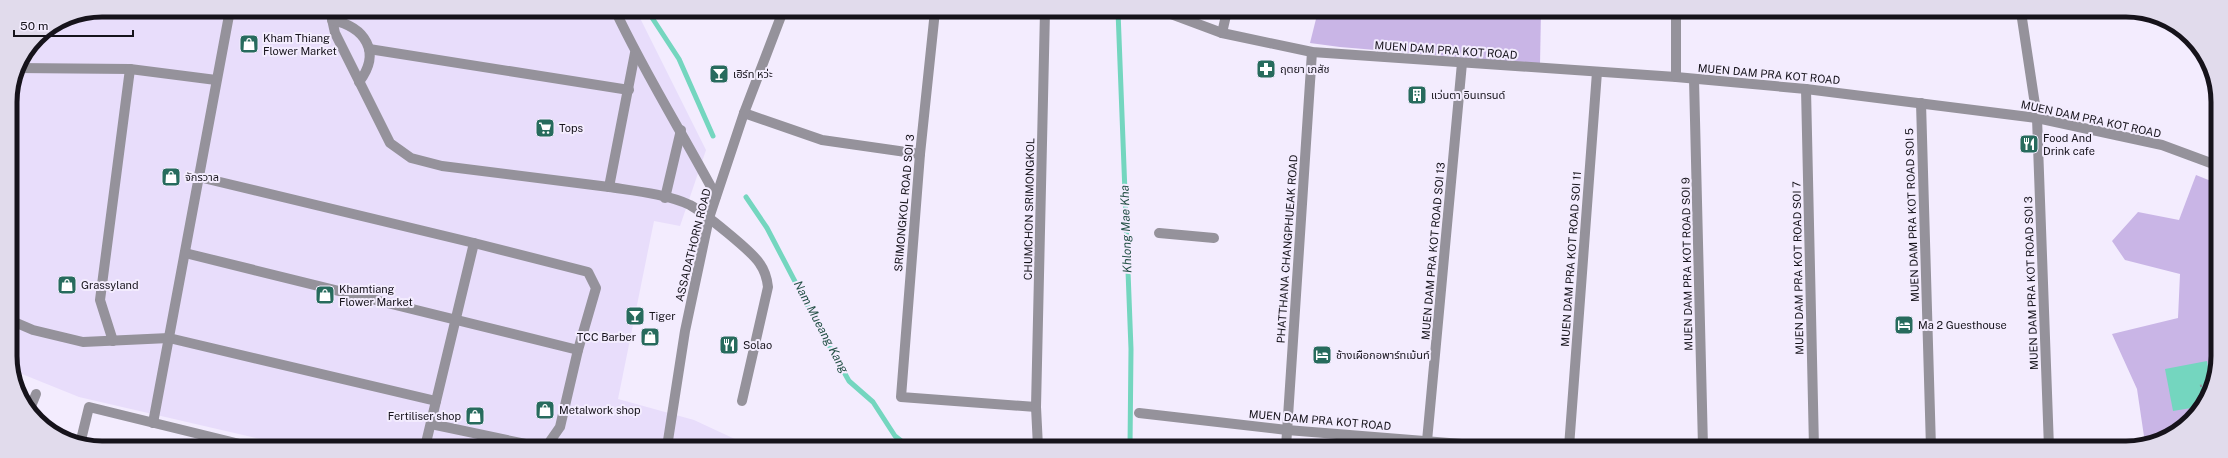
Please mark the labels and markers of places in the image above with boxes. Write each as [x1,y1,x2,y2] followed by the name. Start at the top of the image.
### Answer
[263,32,337,57] place label: Kham Thiang Flower Market
[238,33,260,55] shop icon: Kham Thiang Flower Market
[1255,58,1277,80] pharmacy icon: ฤตยา เภสัช
[708,63,730,85] bar icon: เฮิร์ท หว่ะ
[1280,63,1330,75] place label: ฤตยา เภสัช
[733,68,773,80] place label: เฮิร์ท หว่ะ
[1406,84,1428,106] building icon: แว่นตา อินเทรนด์
[1431,89,1505,101] place label: แว่นตา อินเทรนด์
[534,117,556,139] supermarket icon: Tops
[559,122,584,134] place label: Tops
[2043,132,2095,157] place label: Food And Drink cafe
[2018,133,2040,155] restaurant icon: Food And Drink cafe
[160,166,182,188] shop icon: จักรวาล
[185,171,219,183] place label: จักรวาล
[56,274,78,296] shop icon: Grassyland
[81,279,138,291] place label: Grassyland
[339,283,413,308] place label: Khamtiang Flower Market
[314,284,336,306] shop icon: Khamtiang Flower Market
[624,305,646,327] bar icon: Tiger
[649,310,675,322] place label: Tiger
[1893,314,1915,336] hotel icon: Ma 2 Guesthouse
[1918,319,2007,331] place label: Ma 2 Guesthouse
[639,326,661,348] shop icon: TCC Barber
[577,331,636,343] place label: TCC Barber
[718,334,740,356] restaurant icon: Solao
[743,339,772,351] place label: Solao
[1311,344,1333,366] hotel icon: ช้างเผือกอพาร์ทเม้นท์
[1336,349,1430,361] place label: ช้างเผือกอพาร์ทเม้นท์
[534,399,556,421] shop icon: Metalwork shop
[559,404,641,416] place label: Metalwork shop
[464,405,486,427] shop icon: Fertiliser shop
[388,410,461,422] place label: Fertiliser shop

